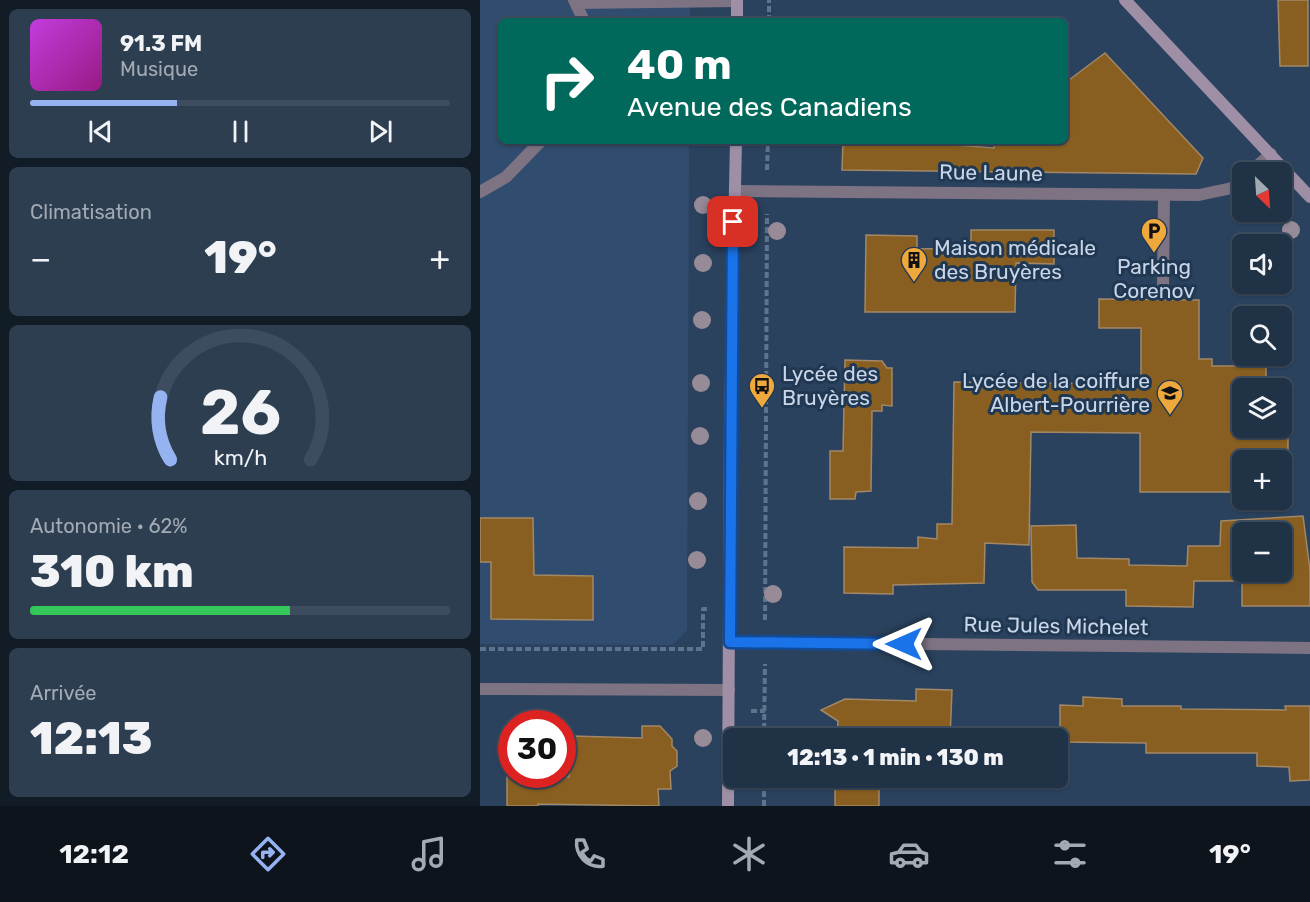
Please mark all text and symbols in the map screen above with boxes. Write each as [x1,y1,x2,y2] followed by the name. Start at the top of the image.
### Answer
[120,30,202,57] text: 91.3 FM
[627,40,732,90] text: 40 m
[528,42,606,120] icon: right
[120,57,198,81] text: Musique
[627,91,912,123] text: Avenue des Canadiens
[84,115,117,148] icon: previous
[224,115,257,148] icon: pause
[364,115,397,148] icon: next
[939,159,1043,186] street label: Rue Laune
[1232,162,1292,222] north arrow
[1232,162,1292,582] map controls
[707,196,758,247] pin
[30,200,152,224] text: Climatisation
[716,205,749,238] icon: arrive
[1139,216,1169,254] parking icon: Parking Corenov
[204,231,277,284] text: 19°
[1232,234,1292,294] button: sound
[934,235,1096,284] place label: Maison médicale des Bruyères
[30,239,51,278] text: −
[429,239,450,278] text: +
[899,245,929,283] building icon: Maison médicale des Bruyères
[1113,254,1195,303] place label: Parking Corenov
[1232,306,1292,366] button: search
[782,361,878,410] place label: Lycée des Bruyères
[962,368,1150,417] place label: Lycée de la coiffure Albert-Pourrière
[747,371,777,409] bus stop icon: Lycée des Bruyères
[199,376,281,450] text: 26
[1155,378,1185,416] school or university icon: Lycée de la coiffure Albert-Pourrière
[1232,378,1292,438] button: layers
[213,445,267,470] text: km/h
[1232,450,1292,510] button: +
[30,514,187,538] text: Autonomie · 62%
[1232,522,1292,582] button: −
[30,545,194,598] text: 310 km
[963,611,1149,640] street label: Rue Jules Michelet
[872,612,936,676] position arrow
[30,681,97,705] text: Arrivée
[498,710,576,788] speed limit sign: 30
[30,712,153,765] text: 12:13
[787,744,1004,771] text: 12:13 · 1 min · 130 m
[247,833,289,875] icon: directions
[408,833,450,875] icon: music
[568,833,610,875] icon: phone
[728,833,770,875] icon: climate
[888,833,930,875] icon: car
[1049,833,1091,875] icon: filters
[59,838,129,870] text: 12:12
[1209,838,1251,870] text: 19°

